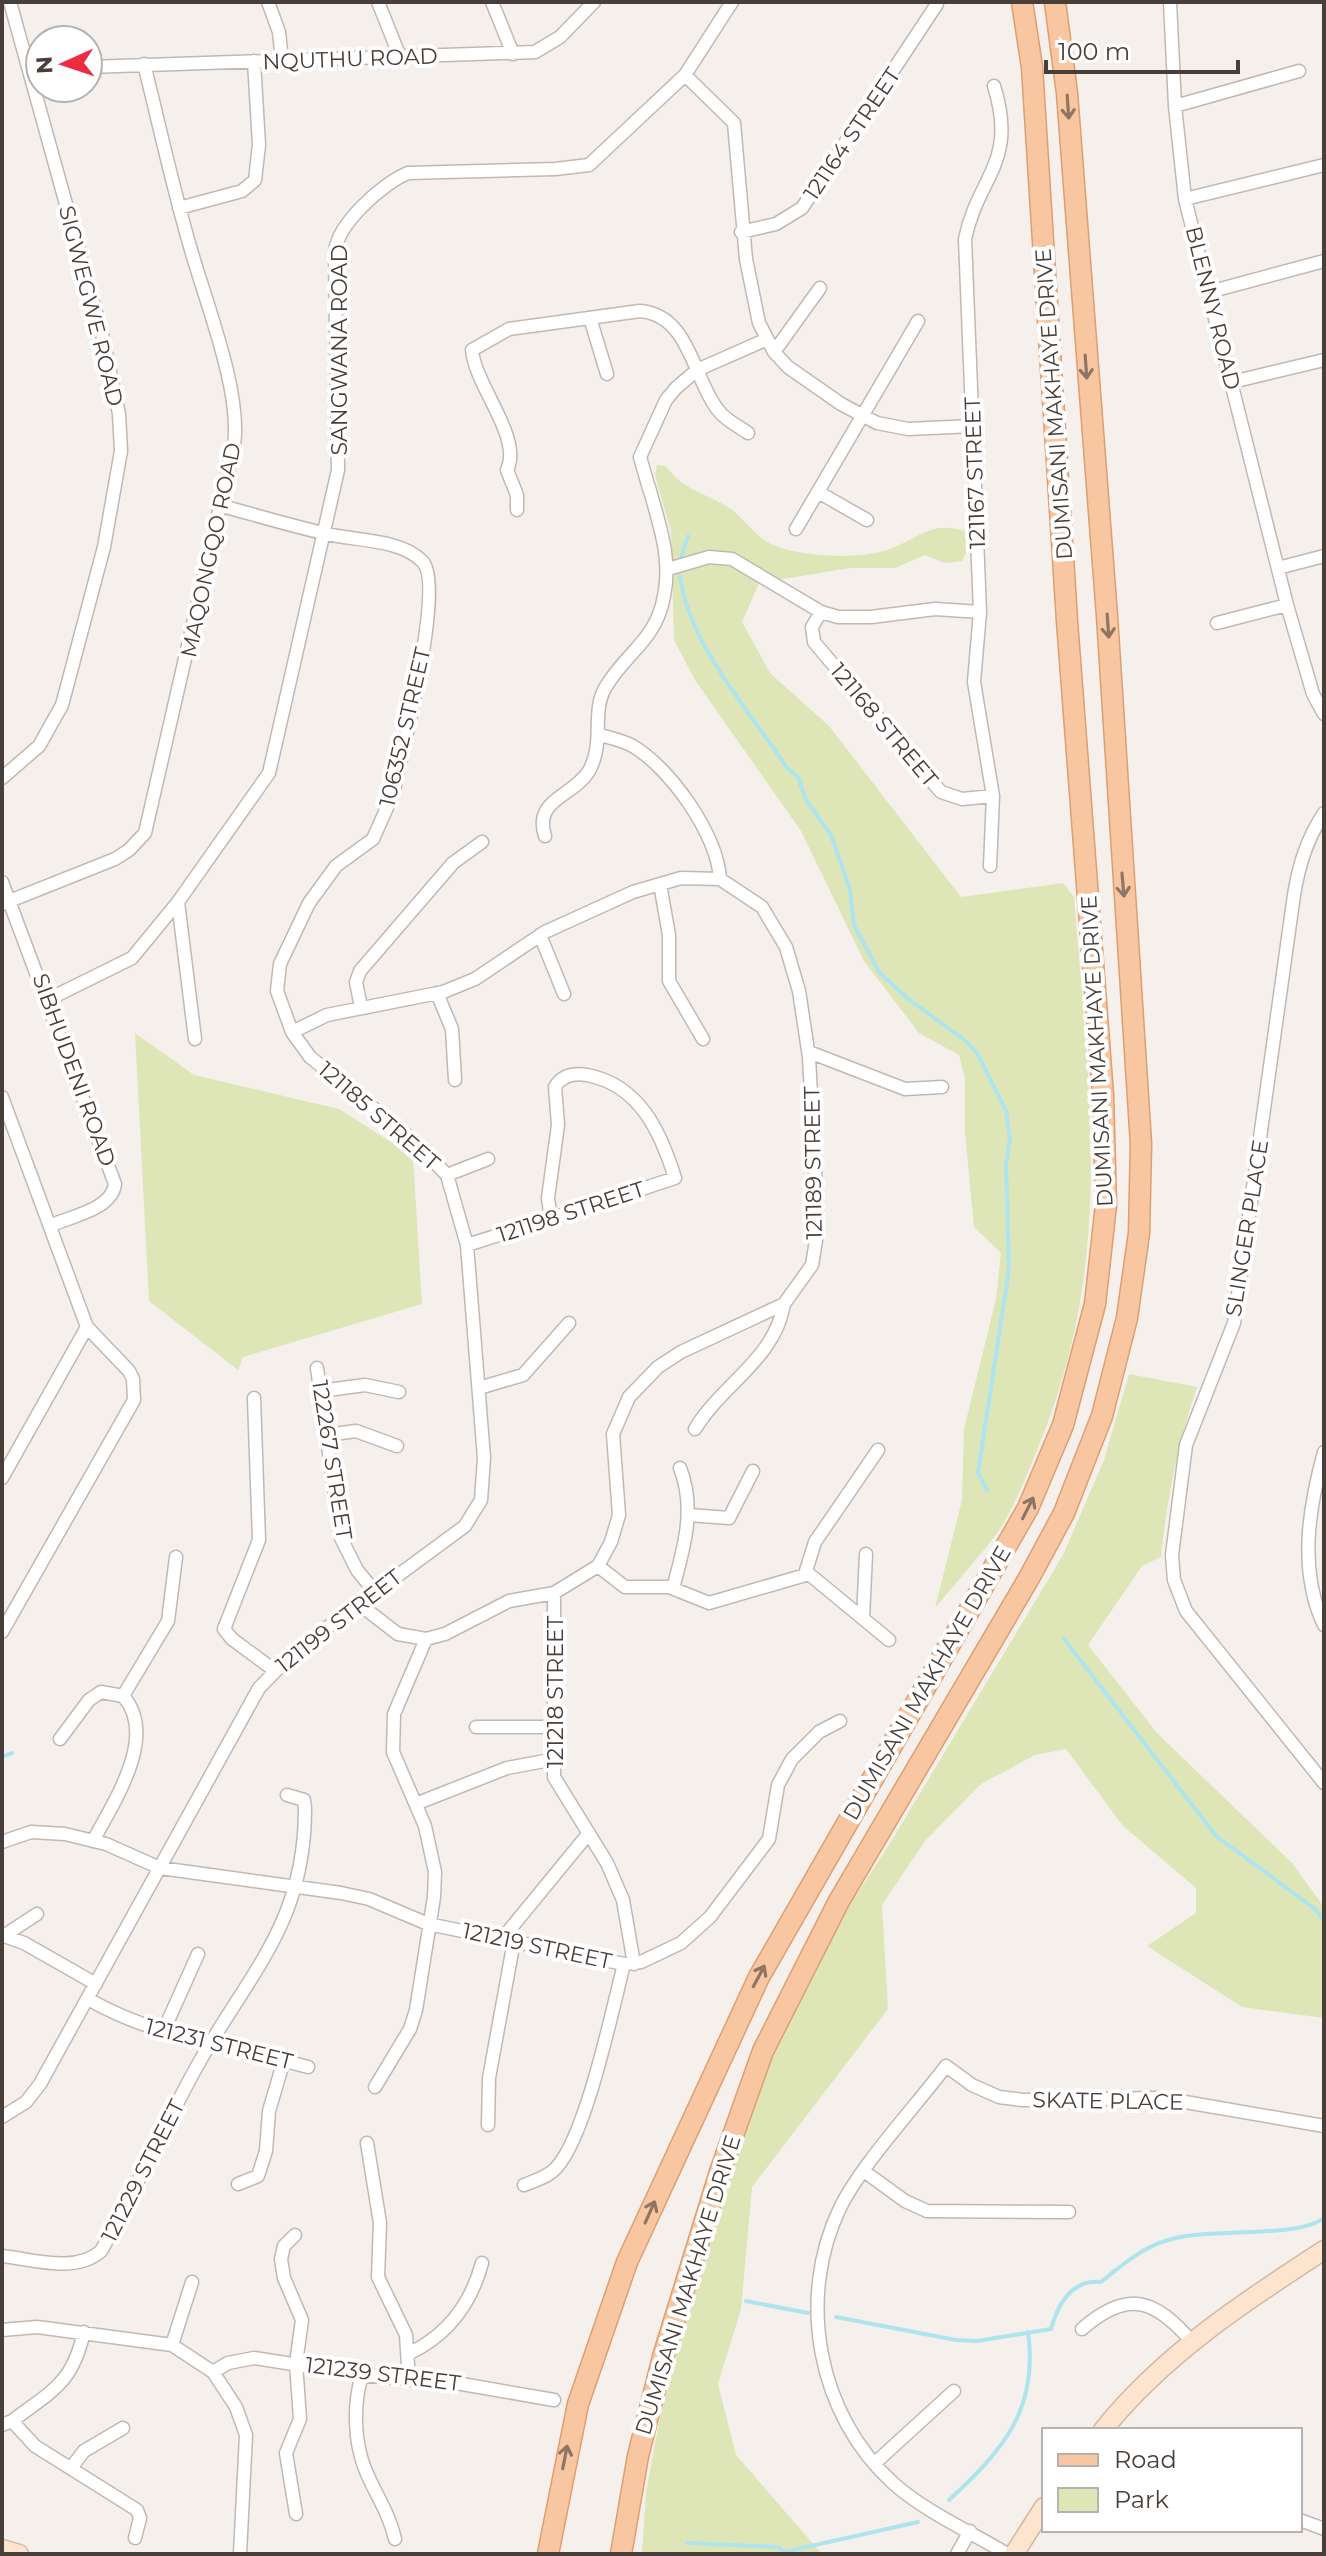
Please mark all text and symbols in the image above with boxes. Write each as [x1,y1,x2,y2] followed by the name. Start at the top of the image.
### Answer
[24,24,104,104] north arrow
[1046,24,1238,74] scale bar
[1058,37,1130,66] text: 100 m
[262,42,438,76] street label: NQUTHU ROAD
[31,55,58,75] text: N
[798,62,906,205] street label: 121164 STREET
[1061,93,1076,120] one-way arrow
[53,203,129,409] street label: SIGWEGWE ROAD
[1180,223,1246,393] street label: BLENNY ROAD
[326,244,353,456] street label: SANGWANA ROAD
[1030,247,1078,561] street label: DUMISANI MAKHAYE DRIVE
[1079,353,1094,379] one-way arrow
[959,396,991,550] street label: 121167 STREET
[175,440,247,660] street label: MAQONGQO ROAD
[1100,612,1115,639] one-way arrow
[374,644,437,809] street label: 106352 STREET
[824,658,944,793] street label: 121168 STREET
[1116,871,1131,898] one-way arrow
[1075,894,1119,1208] street label: DUMISANI MAKHAYE DRIVE
[27,970,121,1170] street label: SIBHUDENI ROAD
[313,1056,446,1176] street label: 121185 STREET
[798,1086,828,1240] street label: 121189 STREET
[1220,1138,1274,1318] street label: SLINGER PLACE
[494,1175,648,1249] street label: 121198 STREET
[306,1378,358,1542] street label: 122267 STREET
[1021,1496,1036,1520] one-way arrow
[837,1541,1017,1825] street label: DUMISANI MAKHAYE DRIVE
[270,1563,408,1679] street label: 121199 STREET
[542,1615,569,1768] street label: 121218 STREET
[460,1917,614,1975] street label: 121219 STREET
[752,1965,768,1988] one-way arrow
[143,2013,296,2075] street label: 121231 STREET
[1032,2086,1184,2116] street label: SKATE PLACE
[95,2095,191,2247] street label: 121229 STREET
[629,2132,747,2438] street label: DUMISANI MAKHAYE DRIVE
[643,2200,658,2224] one-way arrow
[304,2351,463,2397] street label: 121239 STREET
[1042,2428,1302,2532] legend
[559,2445,574,2470] one-way arrow
[1114,2445,1177,2474] text: Road
[1114,2485,1169,2514] text: Park

